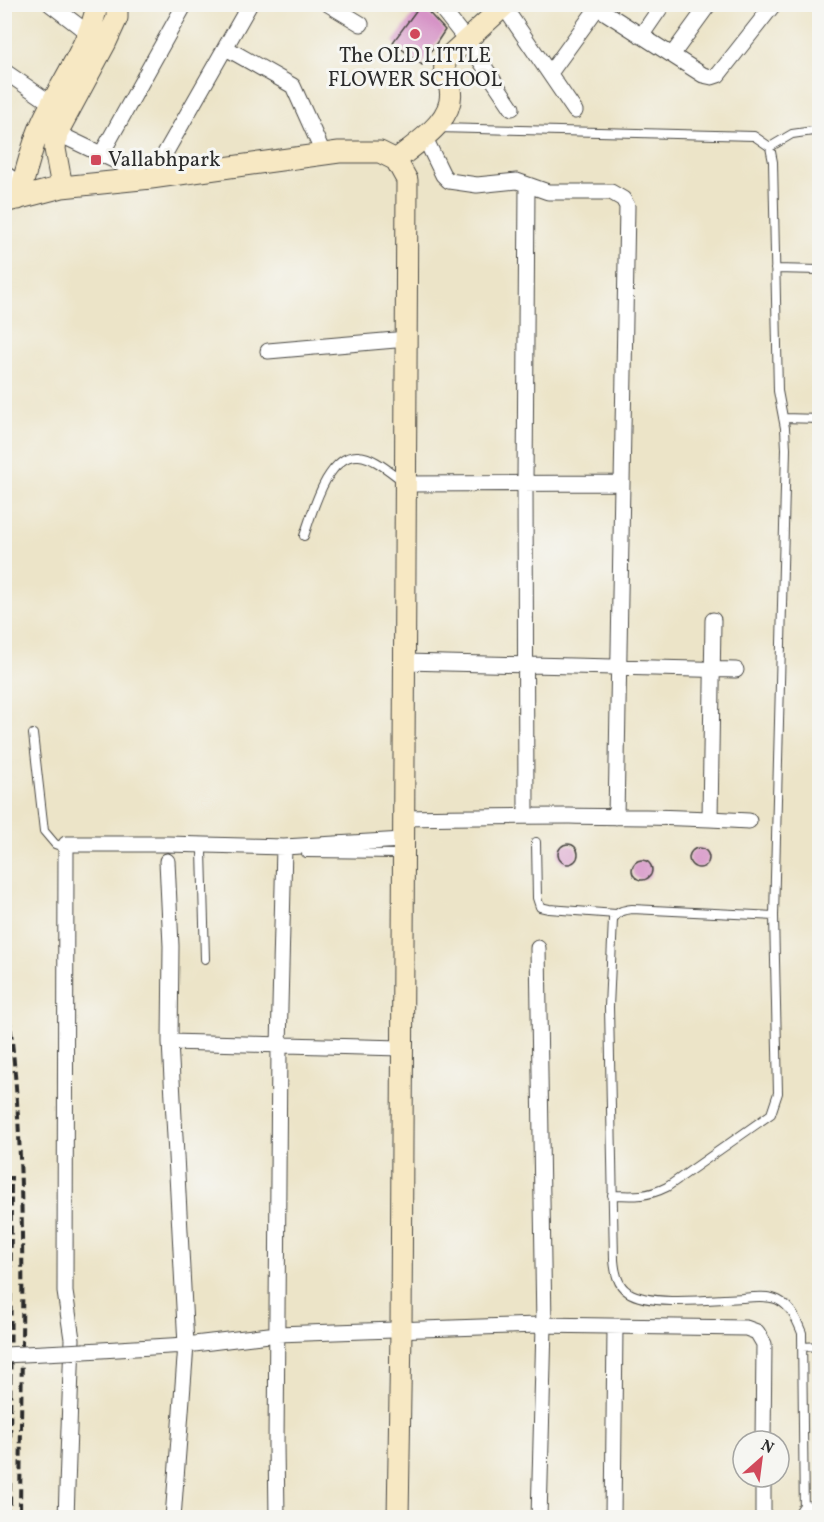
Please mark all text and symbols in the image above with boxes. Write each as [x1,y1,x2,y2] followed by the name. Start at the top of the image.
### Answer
[408,27,422,41] marker: The OLD LITTLE FLOWER SCHOOL
[328,42,502,95] place label: The OLD LITTLE FLOWER SCHOOL
[108,146,221,175] place label: Vallabhpark
[89,153,103,167] marker: Vallabhpark
[731,1429,791,1489] north arrow
[757,1435,778,1460] text: N

